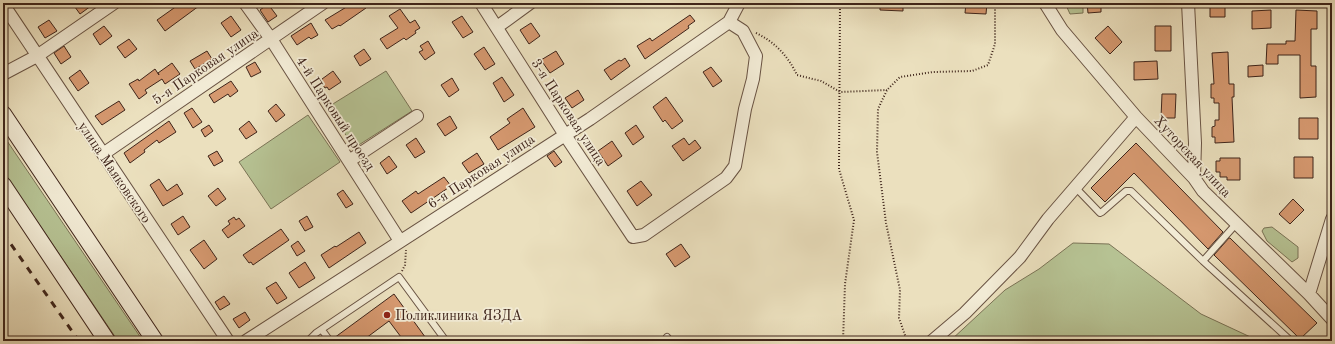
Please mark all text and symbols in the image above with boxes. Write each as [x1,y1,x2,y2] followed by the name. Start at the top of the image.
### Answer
[150,26,261,107] street label: 5-я Парковая улица
[293,54,377,173] street label: 4-й Парковый проезд
[528,57,608,169] street label: 3-я Парковая улица
[1151,113,1234,200] street label: Хуторская улица
[75,119,153,226] street label: улица Маяковского
[426,132,538,212] street label: 6-я Парковая улица
[395,309,523,323] place label: Поликлиника ЯЗДА
[382,310,392,320] marker: Поликлиника ЯЗДА

